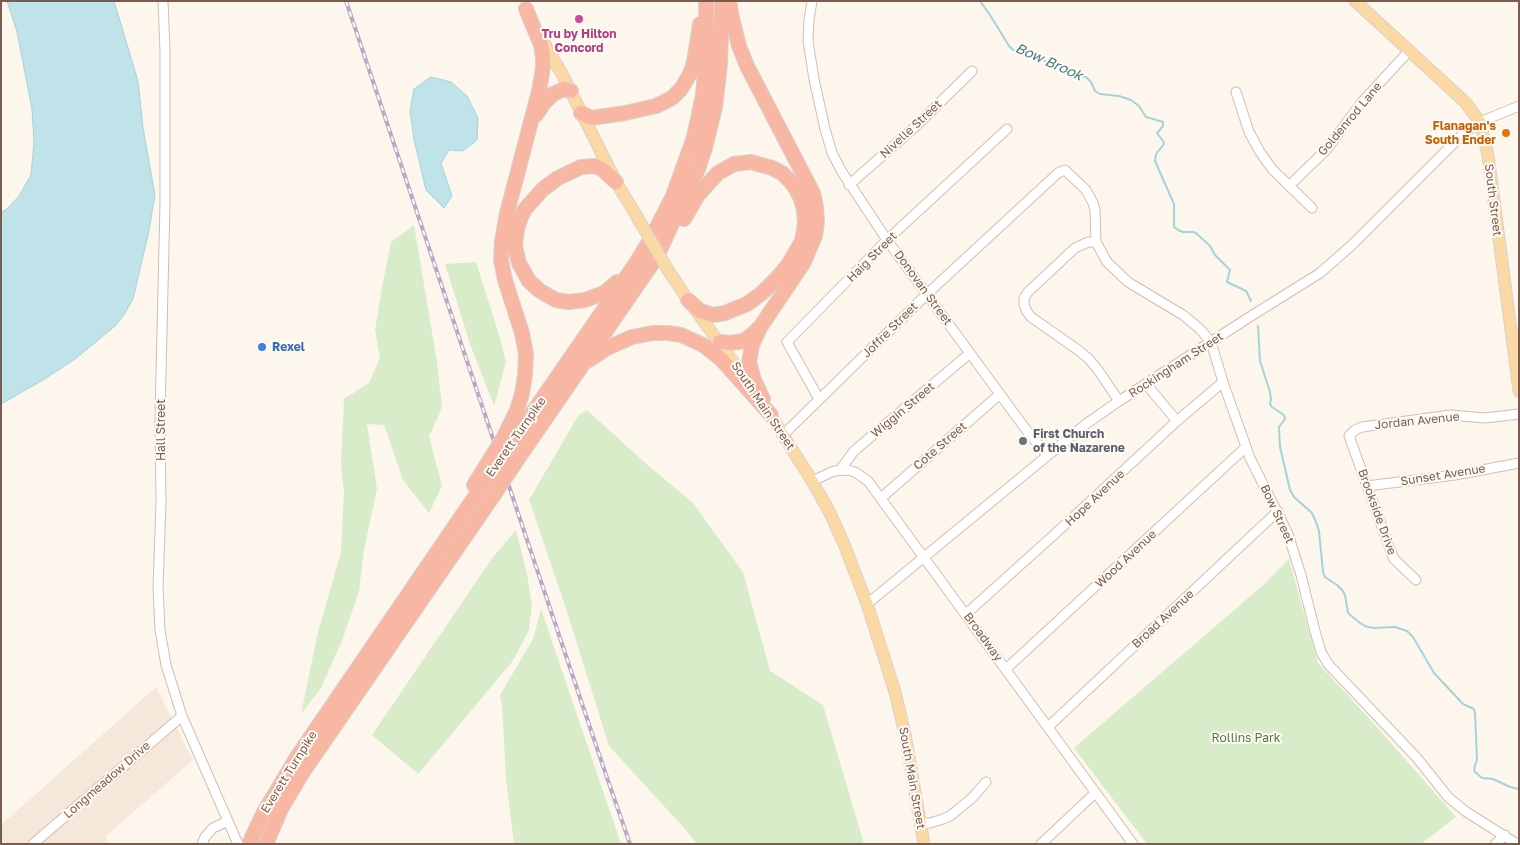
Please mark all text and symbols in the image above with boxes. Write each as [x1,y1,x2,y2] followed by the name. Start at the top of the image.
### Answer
[573,13,585,25] marker: Tru by Hilton Concord
[542,27,616,55] place label: Tru by Hilton Concord
[1013,40,1085,84] water label: Bow Brook
[1315,79,1385,159] street label: Goldenrod Lane
[877,97,945,161] street label: Nivelle Street
[1425,119,1496,147] place label: Flanagan's South Ender
[1500,127,1512,139] marker: Flanagan's South Ender
[1481,163,1505,237] street label: South Street
[844,229,900,285] street label: Haig Street
[891,248,955,328] street label: Donovan Street
[859,299,921,361] street label: Joffre Street
[1126,329,1226,401] street label: Rockingham Street
[272,340,305,354] place label: Rexel
[256,341,268,353] marker: Rexel
[728,359,798,453] street label: South Main Street
[868,379,938,441] street label: Wiggin Street
[483,394,549,480] street label: Everett Turnpike
[154,399,168,461] street label: Hall Street
[1374,409,1460,433] street label: Jordan Avenue
[911,419,969,473] street label: Cote Street
[1033,427,1125,455] place label: First Church of the Nazarene
[1017,435,1029,447] marker: First Church of the Nazarene
[1400,461,1486,489] street label: Sunset Avenue
[1062,467,1128,529] street label: Hope Avenue
[1355,467,1399,557] street label: Brookside Drive
[1257,482,1297,546] street label: Bow Street
[1093,527,1159,591] street label: Wood Avenue
[1129,587,1197,651] street label: Broad Avenue
[961,610,1005,664] street label: Broadway
[896,726,928,830] street label: South Main Street
[258,728,320,816] street label: Everett Turnpike
[1212,731,1280,745] park label: Rollins Park
[61,738,153,822] street label: Longmeadow Drive

